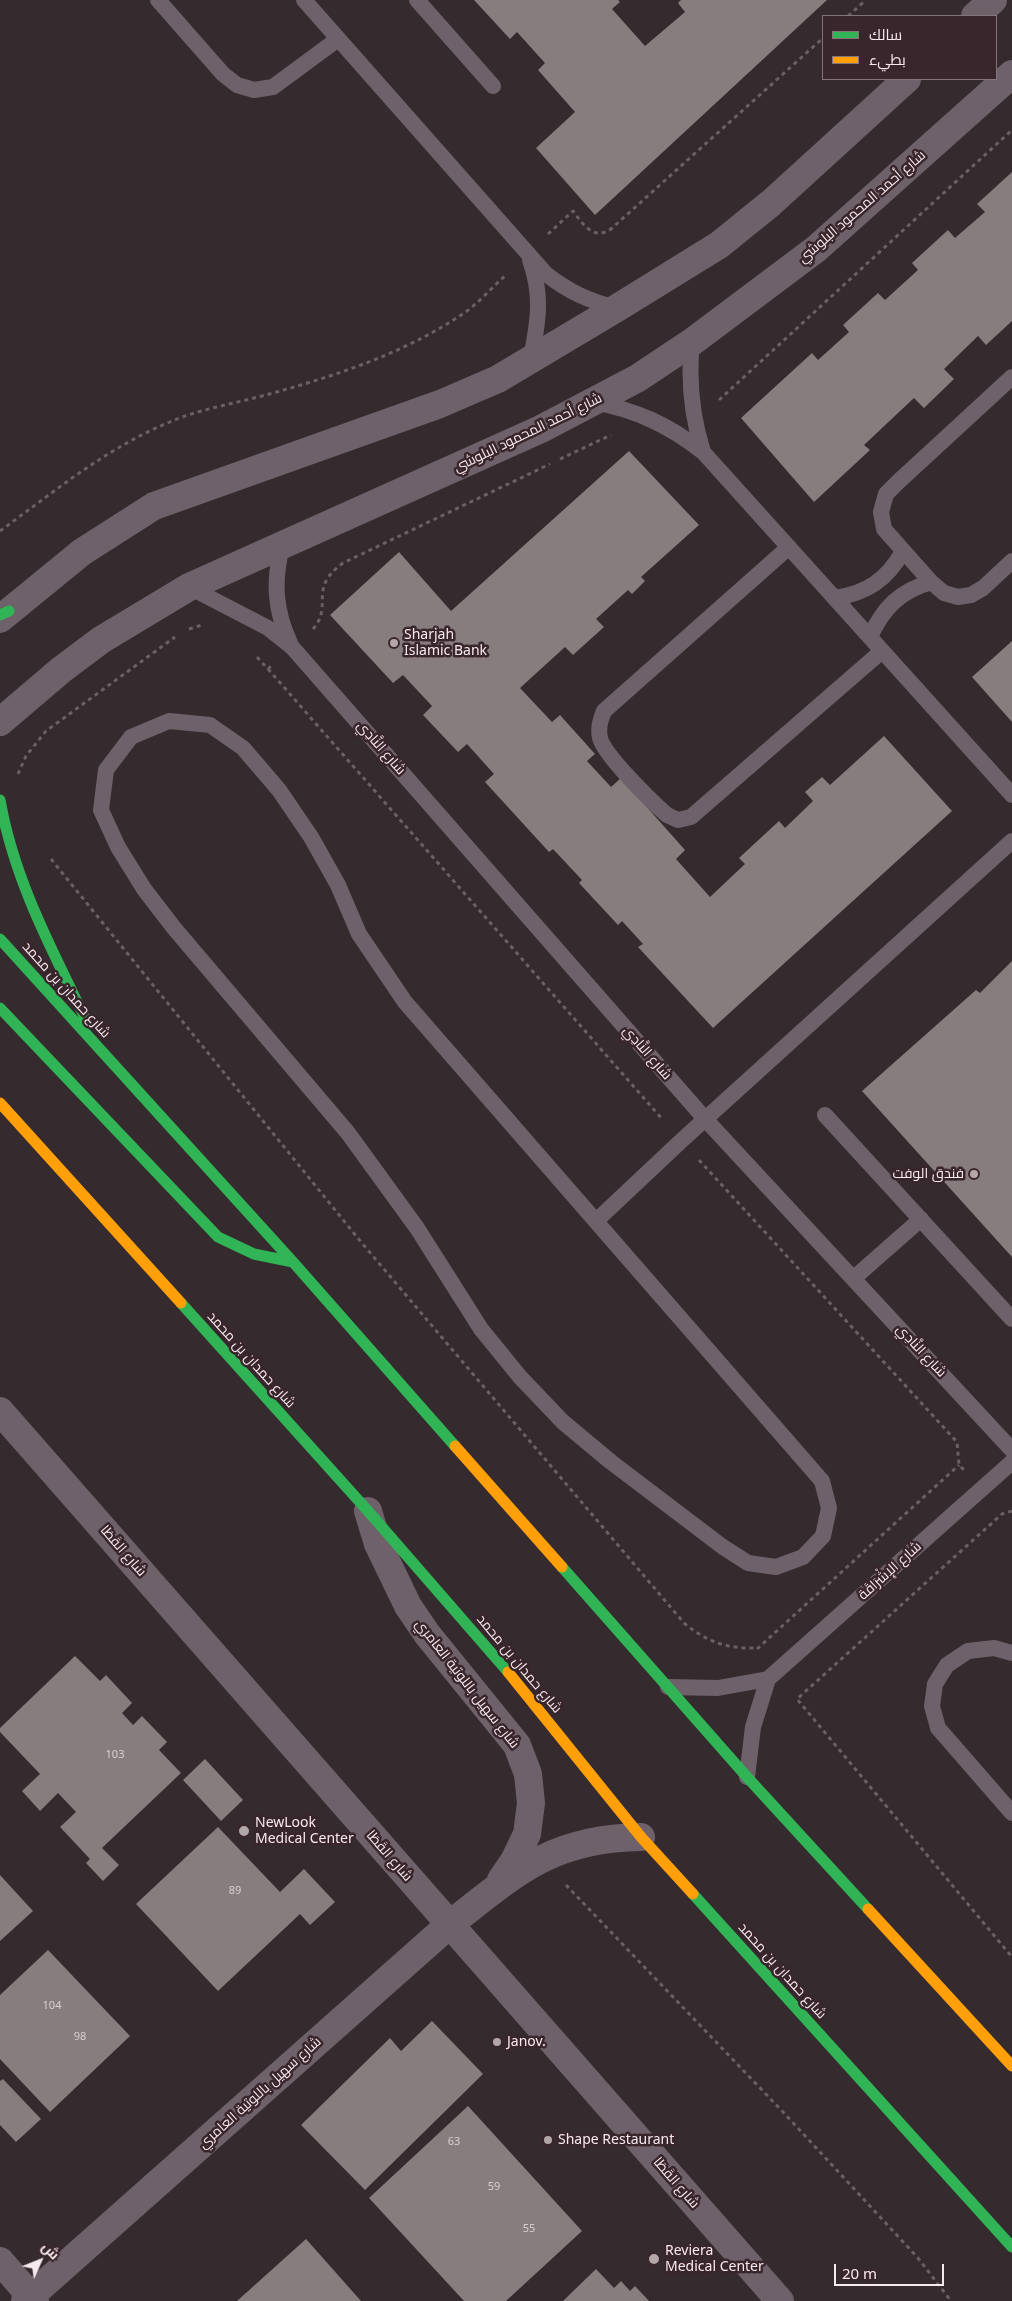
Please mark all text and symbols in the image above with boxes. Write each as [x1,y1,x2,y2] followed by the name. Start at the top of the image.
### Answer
[822,15,997,80] legend
[869,24,902,44] text: سالك
[869,49,906,69] text: بطيء
[795,147,929,267] street label: شارع أحمد المحمود البلوشي
[451,390,605,476] street label: شارع أحمد المحمود البلوشي
[404,627,487,660] place label: Sharjah Islamic Bank
[388,637,400,649] marker: Sharjah Islamic Bank
[353,718,409,778] street label: شارع النَّادِي
[18,938,114,1042] street label: شارع حمدان بن محمد
[619,1023,675,1083] street label: شارع النَّادِي
[893,1166,964,1182] place label: فندق الوفت
[968,1168,980,1180] marker: فندق الوفت
[203,1308,299,1412] street label: شارع حمدان بن محمد
[892,1321,950,1381] street label: شارع النَّادِي
[96,1522,150,1580] street label: شارع القَطَا
[855,1538,925,1604] street label: شارع الإِشْرَاقَة
[473,1611,565,1717] street label: شارع حمدان بن محمد
[411,1616,523,1752] street label: شارع سهيل باللوتية العامري
[106,1748,124,1762] house number: 103
[255,1815,354,1848] place label: NewLook Medical Center
[237,1824,251,1838] marker: NewLook Medical Center
[362,1827,416,1885] street label: شارع القَطَا
[229,1884,241,1898] house number: 89
[734,1919,830,2023] street label: شارع حمدان بن محمد
[43,1999,61,2013] house number: 104
[74,2030,86,2044] house number: 98
[195,2033,325,2153] street label: شارع سهيل باللوتية العامري
[507,2034,546,2050] place label: Janov.
[491,2036,503,2048] marker: Janov.
[558,2132,674,2148] place label: Shape Restaurant
[542,2134,554,2146] marker: Shape Restaurant
[448,2135,460,2149] house number: 63
[649,2154,703,2212] street label: شارع القَطَا
[488,2180,500,2194] house number: 59
[523,2222,535,2236] house number: 55
[15,2236,65,2286] north arrow
[38,2237,64,2263] text: ش
[665,2243,764,2276] place label: Reviera Medical Center
[647,2252,661,2266] marker: Reviera Medical Center
[837,2254,947,2286] scale bar
[842,2263,877,2283] text: 20 m

